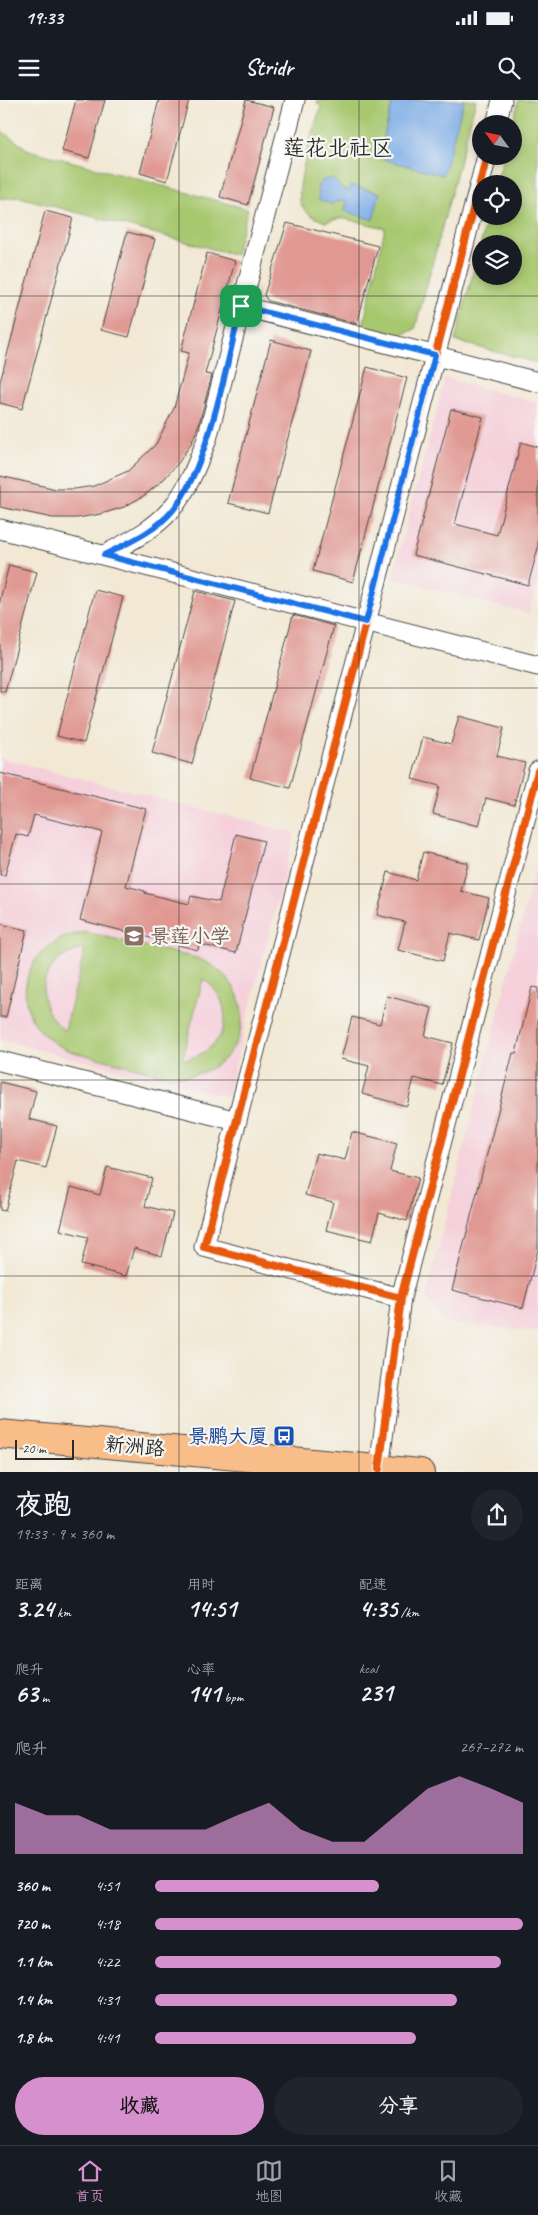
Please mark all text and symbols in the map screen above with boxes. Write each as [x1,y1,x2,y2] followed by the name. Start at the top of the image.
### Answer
[25,6,63,30] text: 19:33
[15,54,43,82] icon: menu
[245,54,293,82] text: Stridr
[495,54,523,82] icon: search
[472,115,522,165] north arrow
[472,115,522,285] map controls
[283,134,393,162] district label: 莲花北社区
[472,175,522,225] button: locate
[472,235,522,285] button: layers
[220,285,262,327] pin
[227,292,255,320] icon: arrive
[122,924,146,948] school or university icon: 景莲小学
[150,924,230,949] place label: 景莲小学
[188,1424,268,1449] place label: 景鹏大厦
[272,1424,296,1448] bus stop icon: 景鹏大厦
[104,1431,167,1462] street label: 新洲路
[15,1438,74,1461] scale bar
[22,1440,46,1457] text: 20 m
[15,1487,71,1522] text: 夜跑
[471,1489,523,1541] button: share
[15,1524,114,1544] text: 19:33 · 9 × 360 m
[15,1576,43,1593] text: 距离
[187,1576,215,1593] text: 用时
[359,1576,387,1593] text: 配速
[15,1593,54,1625] text: 3.24
[187,1593,237,1625] text: 14:51
[359,1593,397,1625] text: 4:35
[54,1604,71,1621] text: km
[397,1604,419,1621] text: /km
[359,1660,378,1677] text: kcal
[15,1661,43,1678] text: 爬升
[187,1661,215,1678] text: 心率
[359,1677,393,1709] text: 231
[15,1678,38,1710] text: 63
[187,1678,221,1710] text: 141
[38,1689,49,1706] text: m
[221,1689,243,1706] text: bpm
[460,1737,523,1757] text: 267–272 m
[15,1739,47,1759] text: 爬升
[15,1876,50,1896] text: 360 m
[95,1876,120,1896] text: 4:51
[15,1914,50,1934] text: 720 m
[95,1914,120,1934] text: 4:18
[15,1952,52,1972] text: 1.1 km
[95,1952,120,1972] text: 4:22
[15,1990,52,2010] text: 1.4 km
[95,1990,120,2010] text: 4:31
[15,2028,52,2048] text: 1.8 km
[95,2028,120,2048] text: 4:41
[15,2077,264,2135] button: 收藏
[274,2077,523,2135] button: 分享
[76,2157,104,2205] tab: 首页
[255,2157,283,2205] tab: 地图
[434,2157,462,2205] tab: 收藏

